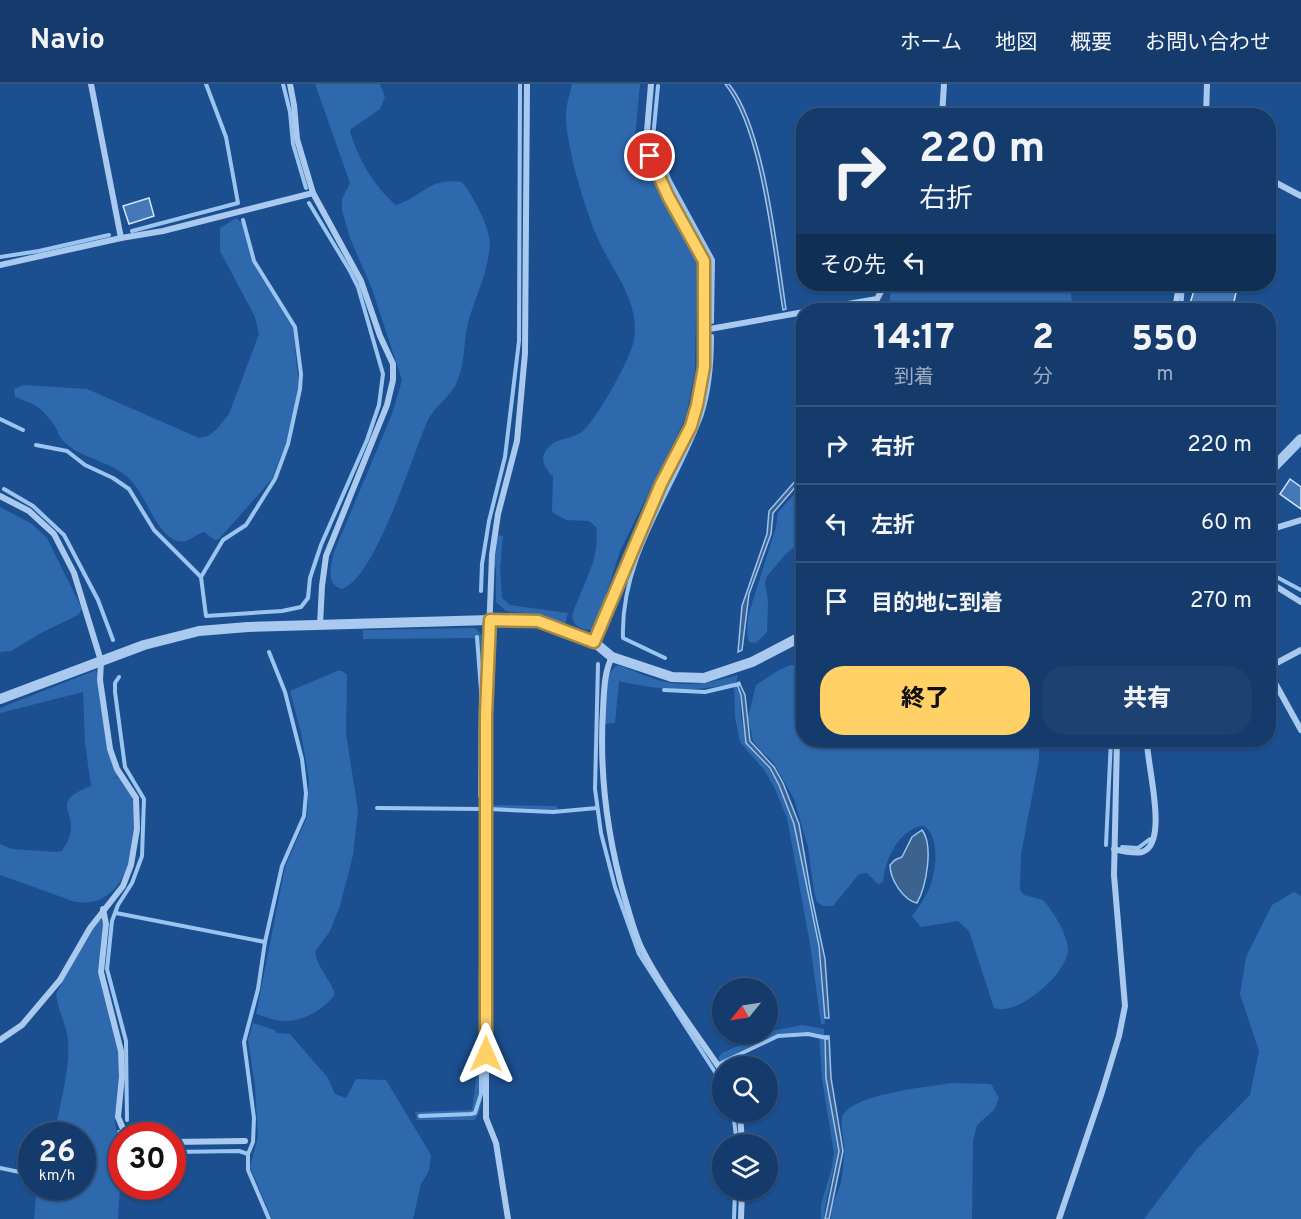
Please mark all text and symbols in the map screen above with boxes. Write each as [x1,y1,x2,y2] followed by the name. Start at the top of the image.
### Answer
[30,23,105,59] text: Navio
[900,30,962,57] text: ホーム
[995,30,1037,57] text: 地図
[1070,30,1112,57] text: 概要
[1145,30,1271,57] text: お問い合わせ
[919,124,1045,177] text: 220 m
[624,130,675,181] pin
[820,132,898,210] icon: right
[633,139,666,172] icon: arrive
[919,183,973,217] text: 右折
[898,246,931,279] icon: left
[820,253,886,280] text: その先
[873,316,955,362] text: 14:17
[1032,316,1054,362] text: 2
[1131,318,1199,364] text: 550
[1156,362,1173,388] text: m
[894,365,934,391] text: 到着
[1033,365,1053,391] text: 分
[820,429,853,462] icon: right
[1187,432,1252,459] text: 220 m
[871,435,915,462] text: 右折
[820,507,853,540] icon: left
[1201,510,1252,537] text: 60 m
[871,513,915,540] text: 左折
[820,585,853,618] icon: arrive
[1190,588,1252,615] text: 270 m
[871,591,1003,618] text: 目的地に到着
[820,666,1030,735] button: 終了
[1042,666,1252,735] button: 共有
[712,978,778,1044] north arrow
[712,978,778,1200] map controls
[454,1022,518,1086] position arrow
[712,1056,778,1122] button: search
[108,1122,186,1200] speed limit sign: 30
[712,1134,778,1200] button: layers
[39,1135,75,1172] text: 26
[39,1167,75,1186] text: km/h

